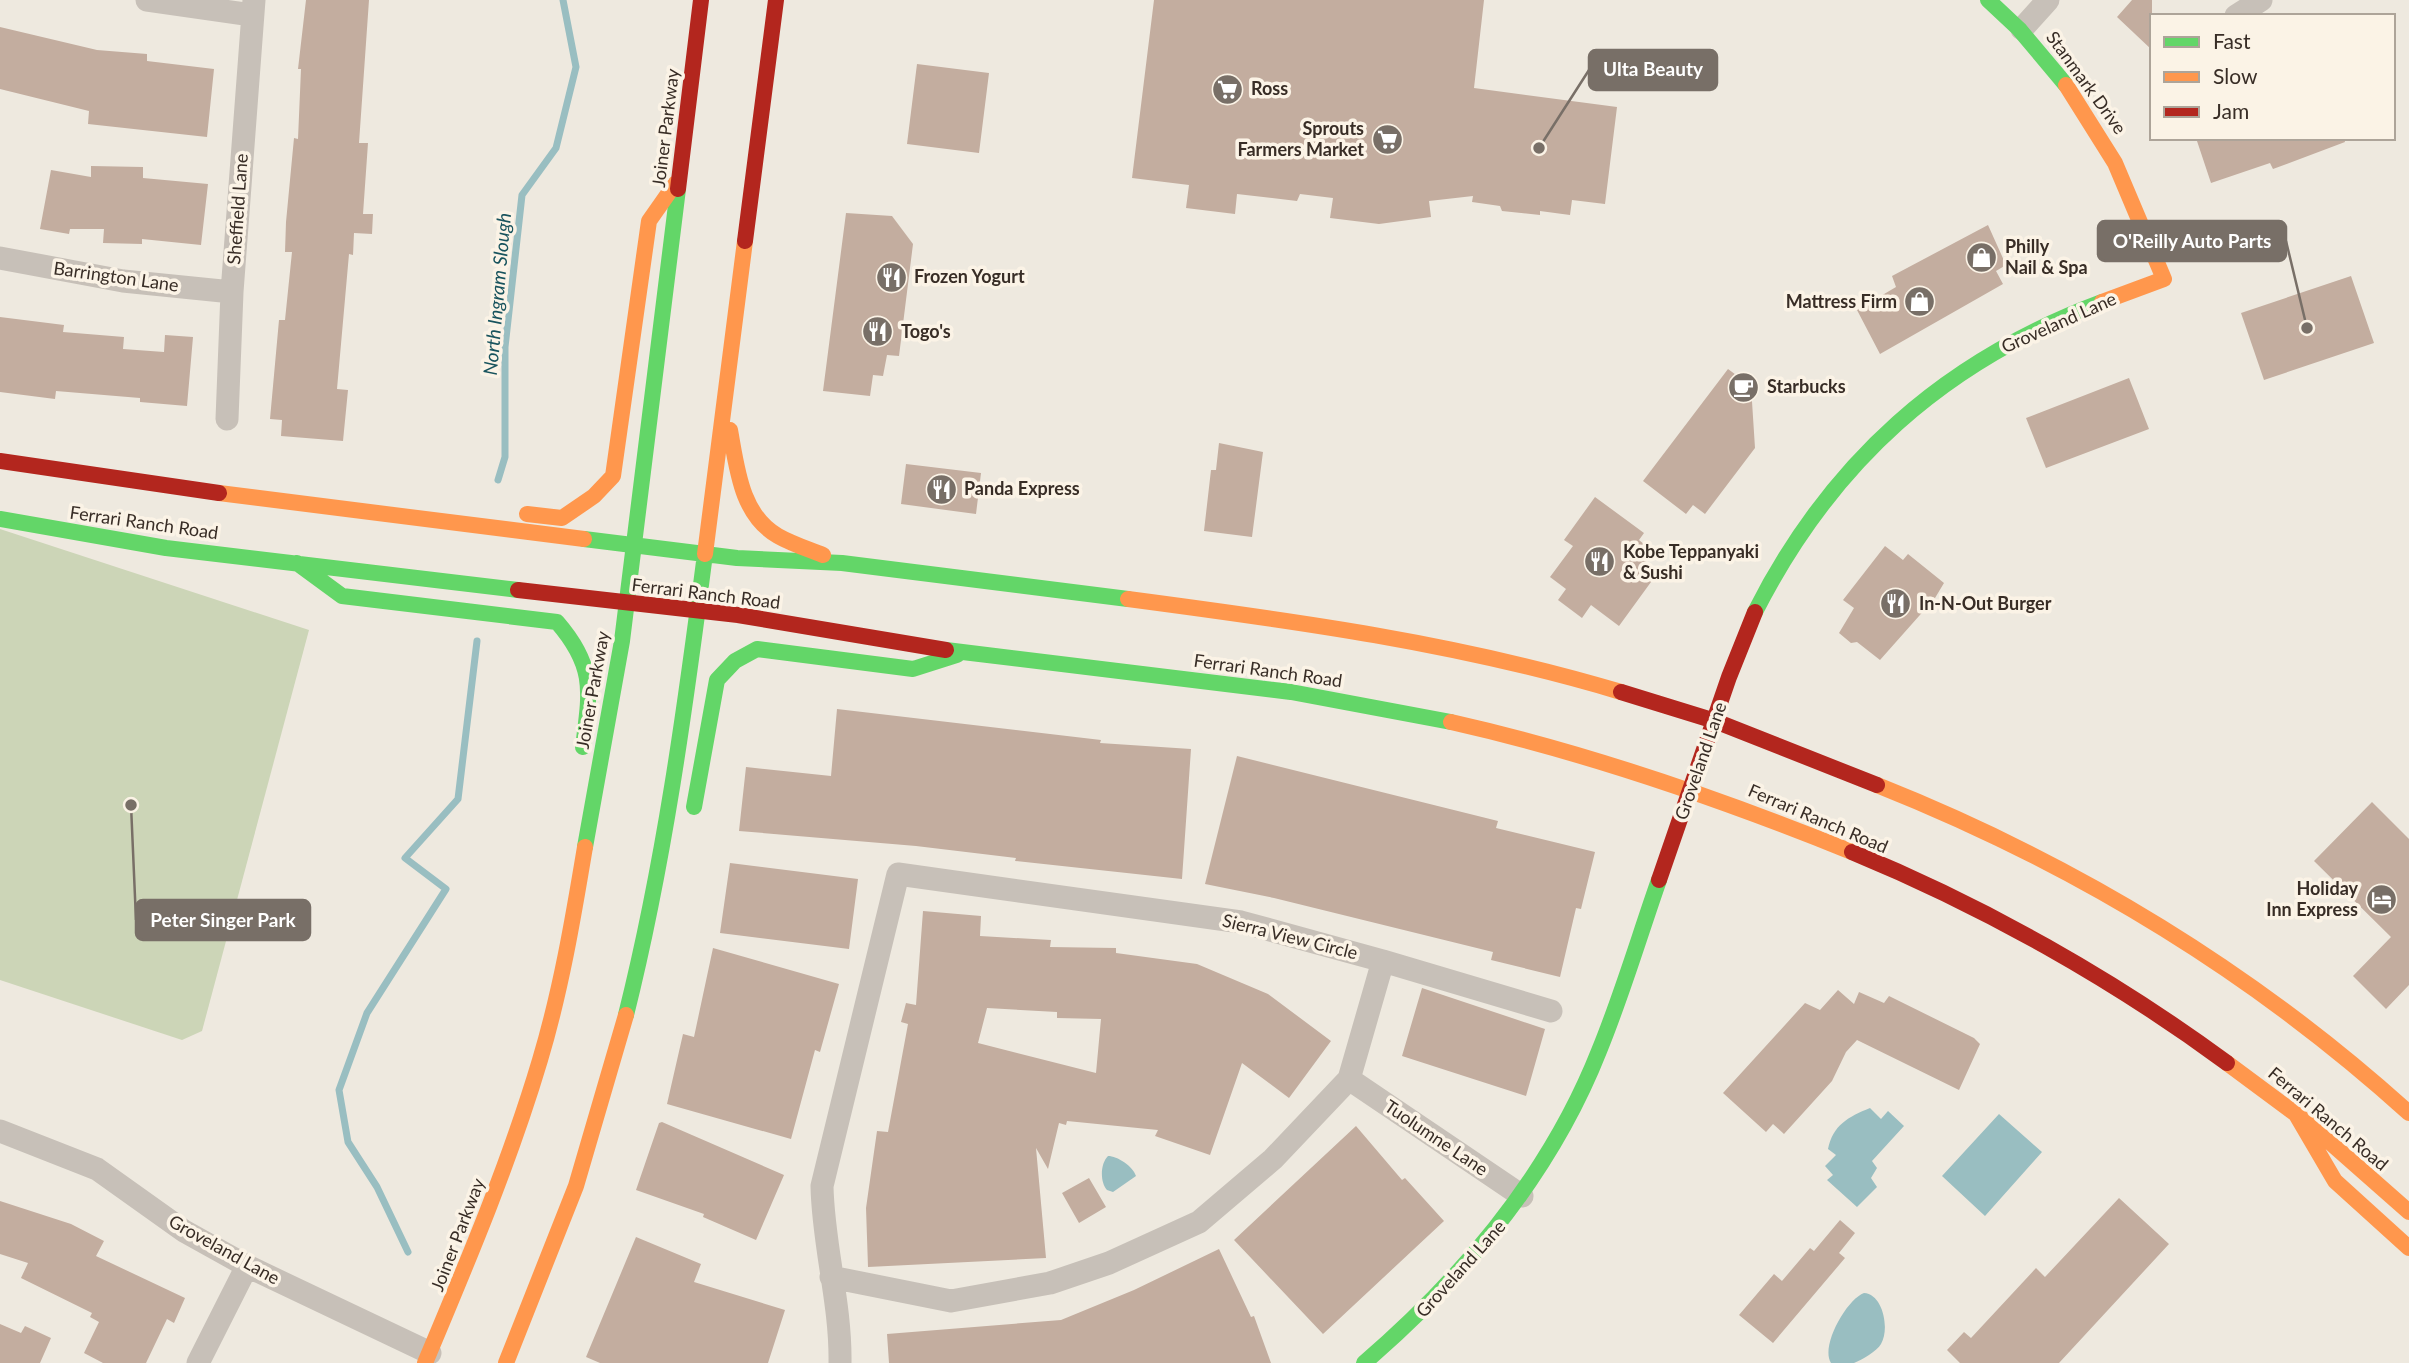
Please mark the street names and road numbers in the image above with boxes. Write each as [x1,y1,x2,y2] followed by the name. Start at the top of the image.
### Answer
[2042,27,2131,138] street label: Stanmark Drive
[647,67,683,188] street label: Joiner Parkway
[222,153,252,265] street label: Sheffield Lane
[52,256,180,296] street label: Barrington Lane
[1998,287,2119,357] street label: Groveland Lane
[69,501,220,543] street label: Ferrari Ranch Road
[631,573,782,613] street label: Ferrari Ranch Road
[571,628,613,751] street label: Joiner Parkway
[1193,649,1344,691] street label: Ferrari Ranch Road
[1670,699,1731,823] street label: Groveland Lane
[1745,779,1892,857] street label: Ferrari Ranch Road
[1220,909,1360,963] street label: Sierra View Circle
[2264,1062,2393,1175] street label: Ferrari Ranch Road
[1381,1095,1492,1180] street label: Tuolumne Lane
[425,1174,489,1294] street label: Joiner Parkway
[165,1210,284,1289] street label: Groveland Lane
[1411,1215,1510,1322] street label: Groveland Lane

